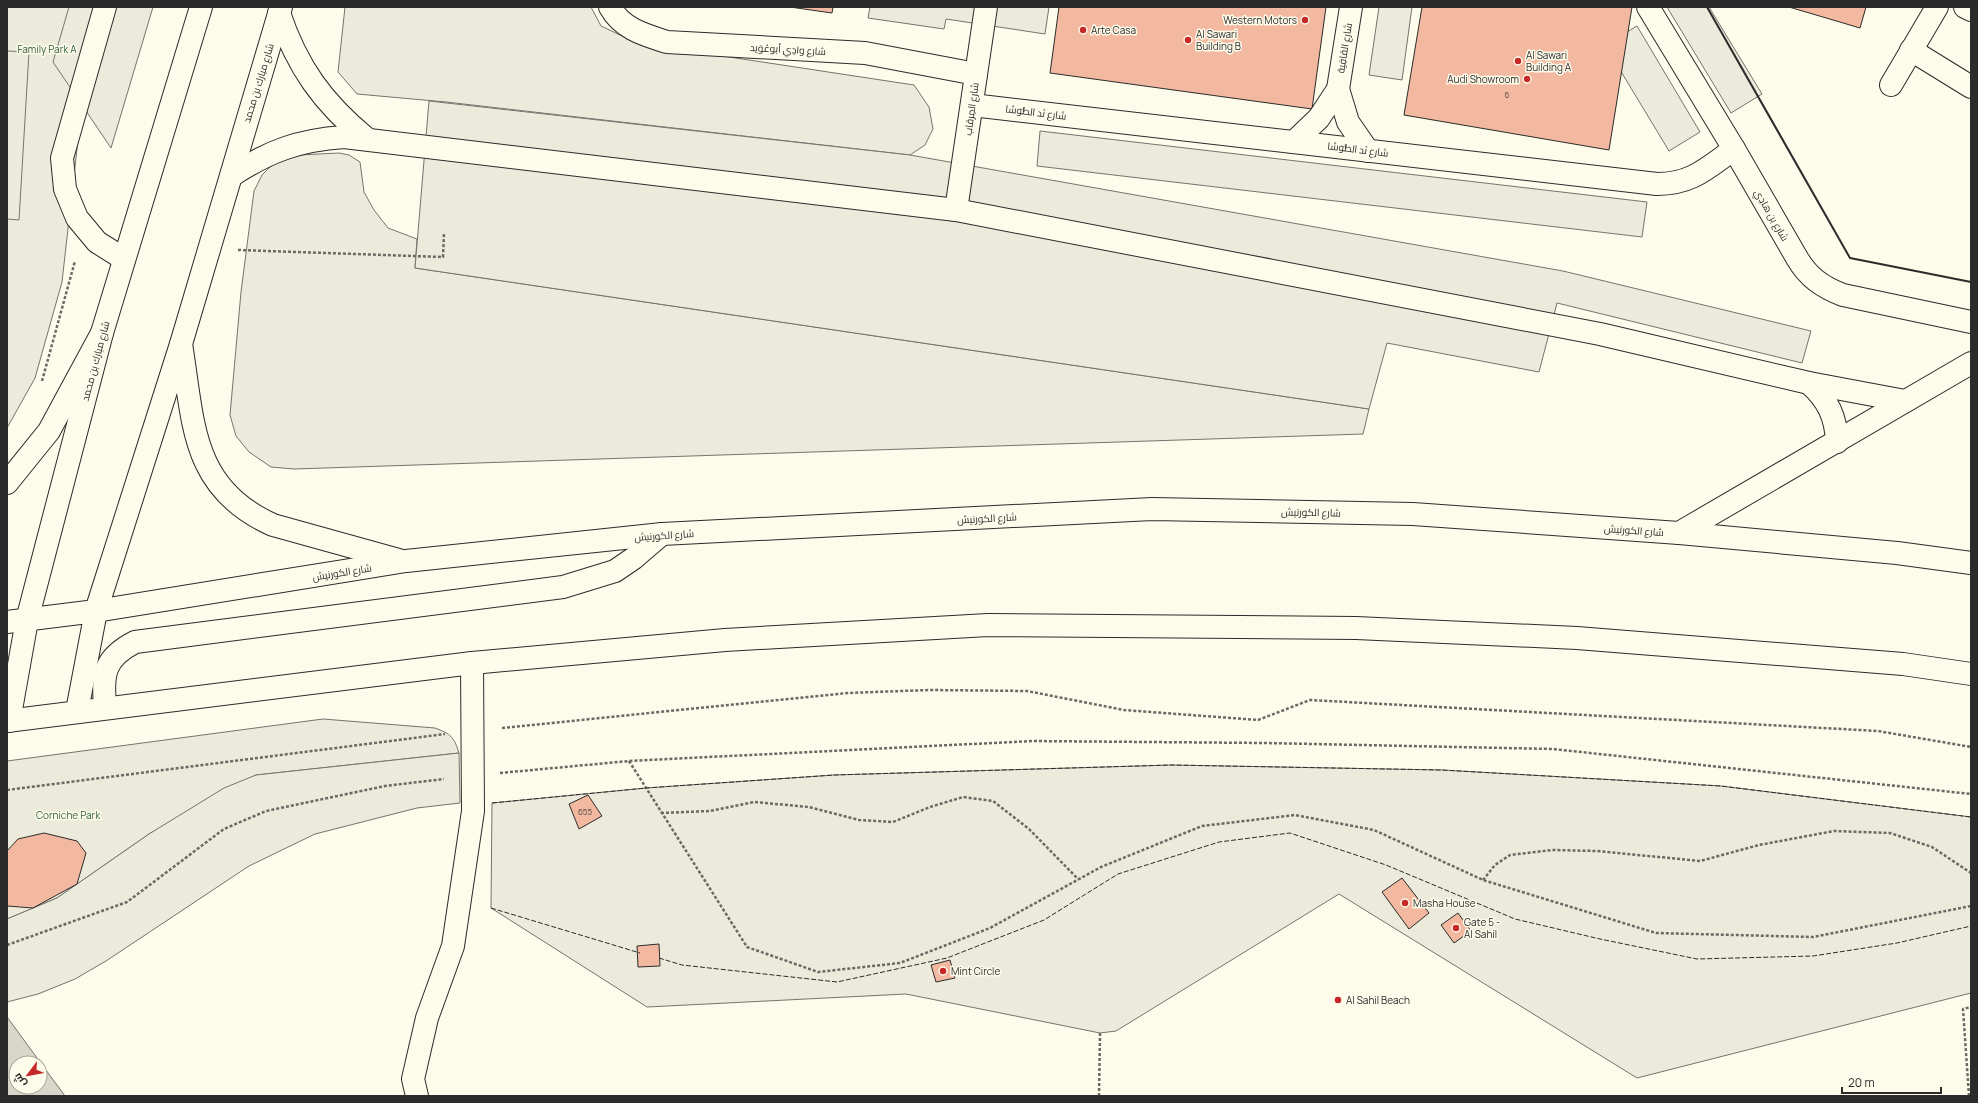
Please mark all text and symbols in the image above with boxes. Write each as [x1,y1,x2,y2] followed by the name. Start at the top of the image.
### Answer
[1223,13,1297,27] place label: Western Motors
[1300,15,1310,25] marker: Western Motors
[1333,22,1355,74] street label: شارع القافِية
[1091,23,1136,37] place label: Arte Casa
[1078,25,1088,35] marker: Arte Casa
[1196,27,1241,53] place label: Al Sawari Building B
[1183,35,1193,45] marker: Al Sawari Building B
[750,40,826,59] street label: شارع وادِي أبوعُوَيد
[17,42,77,56] park label: Family Park A
[239,42,277,124] street label: شارع مبارك بن محمد
[1526,48,1572,74] place label: Al Sawari Building A
[1513,56,1523,66] marker: Al Sawari Building A
[1447,72,1519,86] place label: Audi Showroom
[1522,74,1532,84] marker: Audi Showroom
[960,82,982,136] street label: شارع المِرقاب
[1505,89,1510,100] house number: 6
[1005,101,1067,123] street label: شارع نَد الطُّوشا
[1327,138,1389,160] street label: شارع نَد الطُّوشا
[1751,187,1792,244] street label: شارع بن هادِي
[78,319,112,403] street label: شارع مبارك بن محمد
[1281,504,1341,520] street label: شارع الكورنيش
[957,509,1017,527] street label: شارع الكورنيش
[1604,521,1664,539] street label: شارع الكورنيش
[634,526,694,544] street label: شارع الكورنيش
[311,560,373,584] street label: شارع الكورنيش
[578,806,592,817] house number: 655
[36,808,101,822] park label: Corniche Park
[1413,896,1476,910] place label: Masha House
[1400,898,1410,908] marker: Masha House
[1464,915,1500,941] place label: Gate 5 - Al Sahil
[1451,923,1461,933] marker: Gate 5 - Al Sahil
[951,964,1000,978] place label: Mint Circle
[938,966,948,976] marker: Mint Circle
[1346,993,1410,1007] place label: Al Sahil Beach
[1333,995,1343,1005] marker: Al Sahil Beach
[8,1055,48,1095] north arrow
[1842,1069,1941,1095] scale bar
[9,1071,29,1091] text: ش
[1848,1074,1875,1091] text: 20 m

